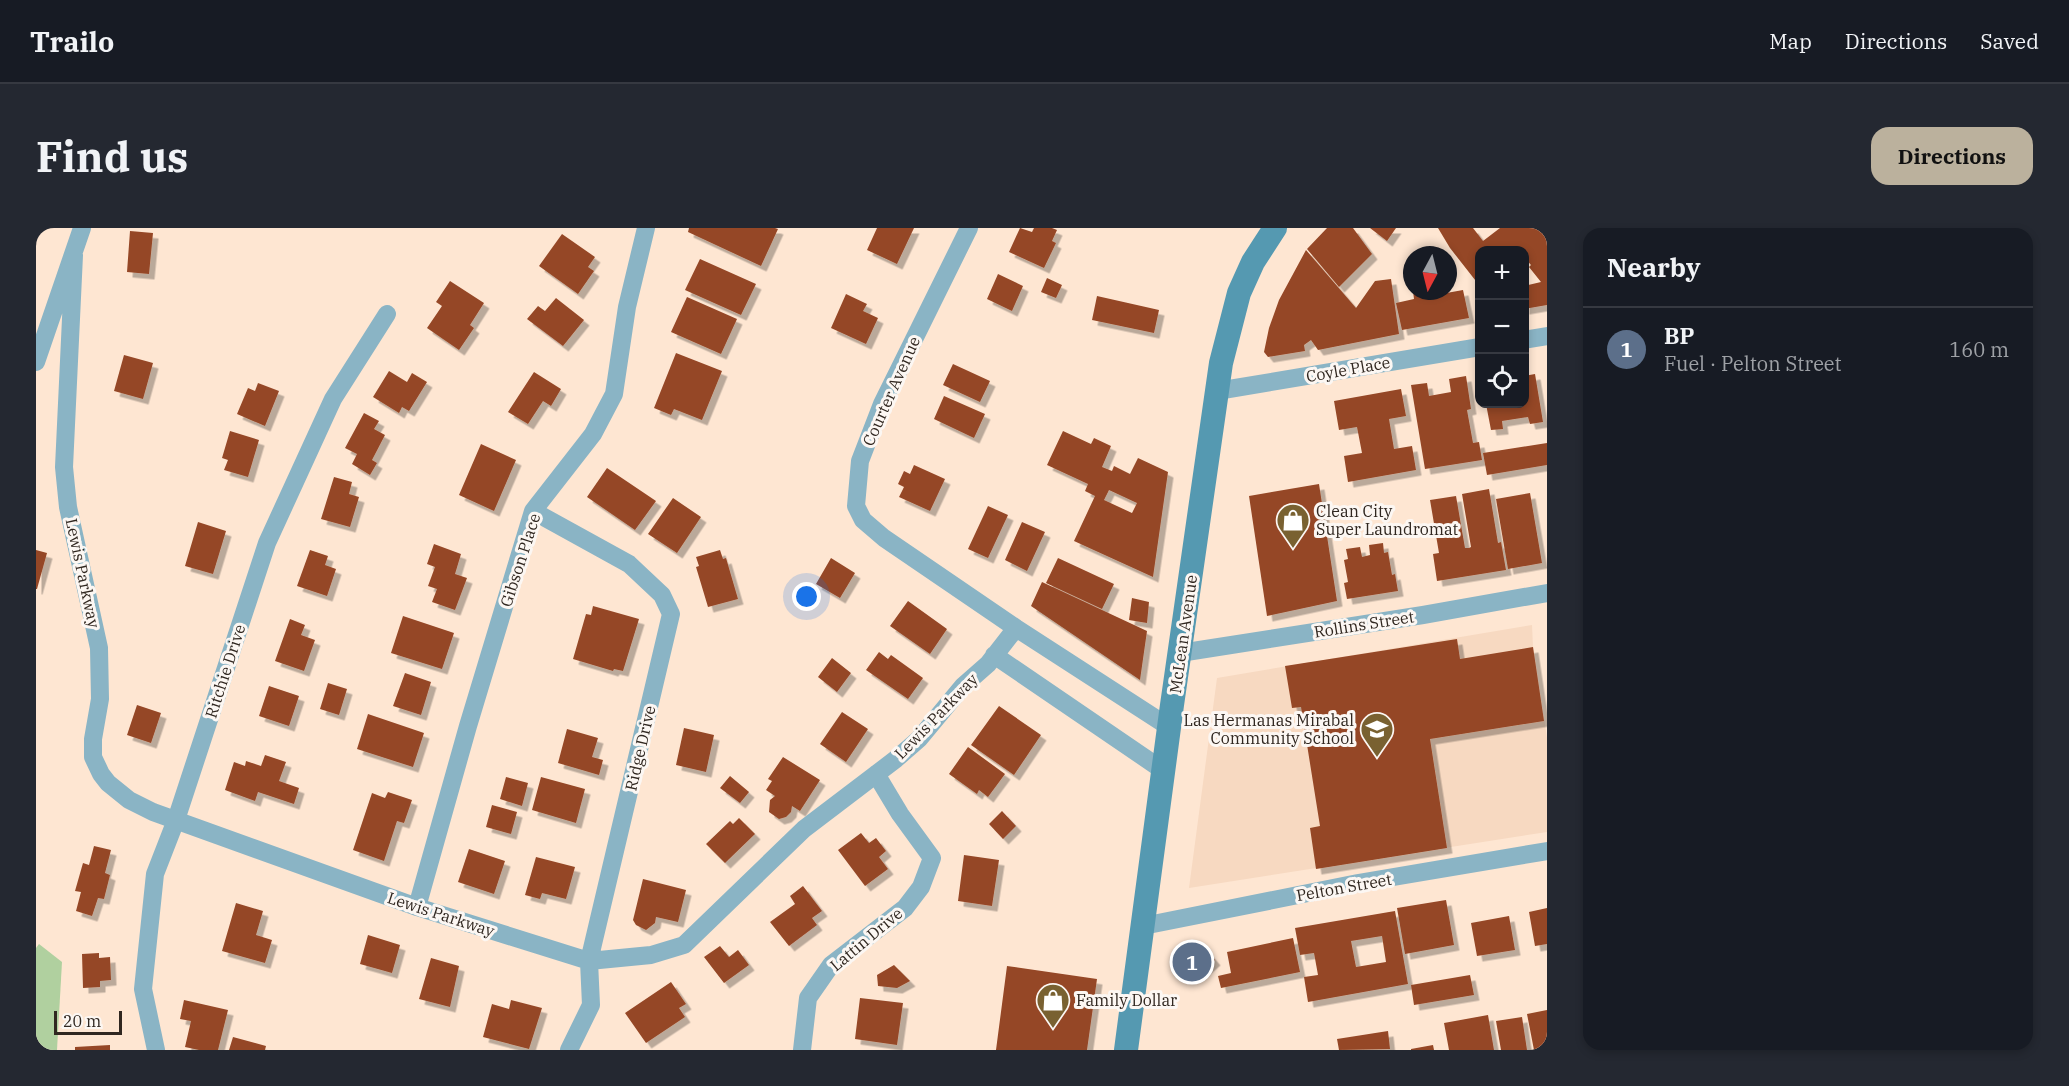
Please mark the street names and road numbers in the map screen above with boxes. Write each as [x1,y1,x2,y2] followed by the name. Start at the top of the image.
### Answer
[858,333,924,449] street label: Courter Avenue
[1304,352,1392,386] street label: Coyle Place
[495,511,545,609] street label: Gibson Place
[62,516,104,630] street label: Lewis Parkway
[1165,574,1201,694] street label: McLean Avenue
[1313,606,1416,642] street label: Rollins Street
[200,622,250,720] street label: Ritchie Drive
[890,669,982,763] street label: Lewis Parkway
[620,703,660,793] street label: Ridge Drive
[1295,869,1394,905] street label: Pelton Street
[385,887,498,941] street label: Lewis Parkway
[826,903,906,975] street label: Lattin Drive

